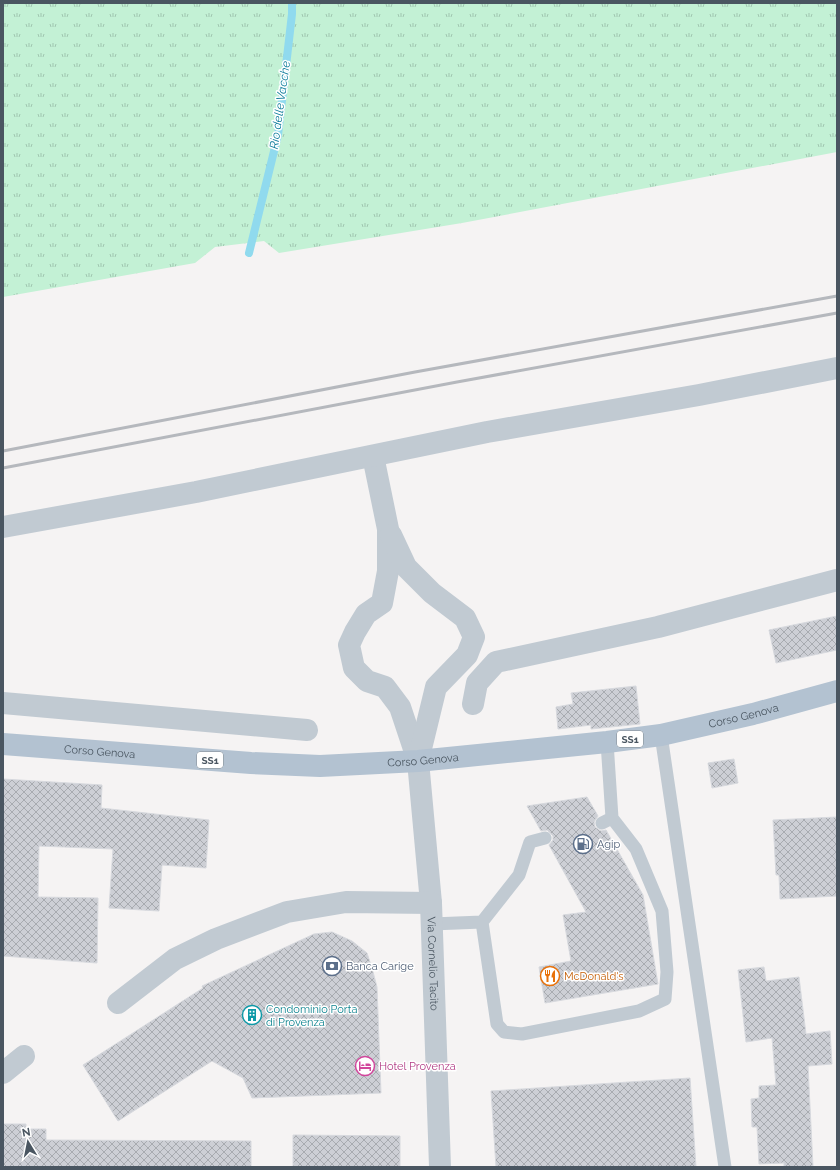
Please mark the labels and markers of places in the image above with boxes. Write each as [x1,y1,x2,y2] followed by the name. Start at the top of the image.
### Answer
[572,833,594,855] fuel station icon: Agip
[597,838,620,851] place label: Agip
[321,955,343,977] bank icon: Banca Carige
[346,960,414,973] place label: Banca Carige
[539,965,561,987] restaurant icon: McDonald's
[564,970,624,983] place label: McDonald's
[266,1003,357,1029] place label: Condominio Porta di Provenza
[241,1004,263,1026] building icon: Condominio Porta di Provenza
[354,1055,376,1077] hotel icon: Hotel Provenza
[379,1060,456,1073] place label: Hotel Provenza

